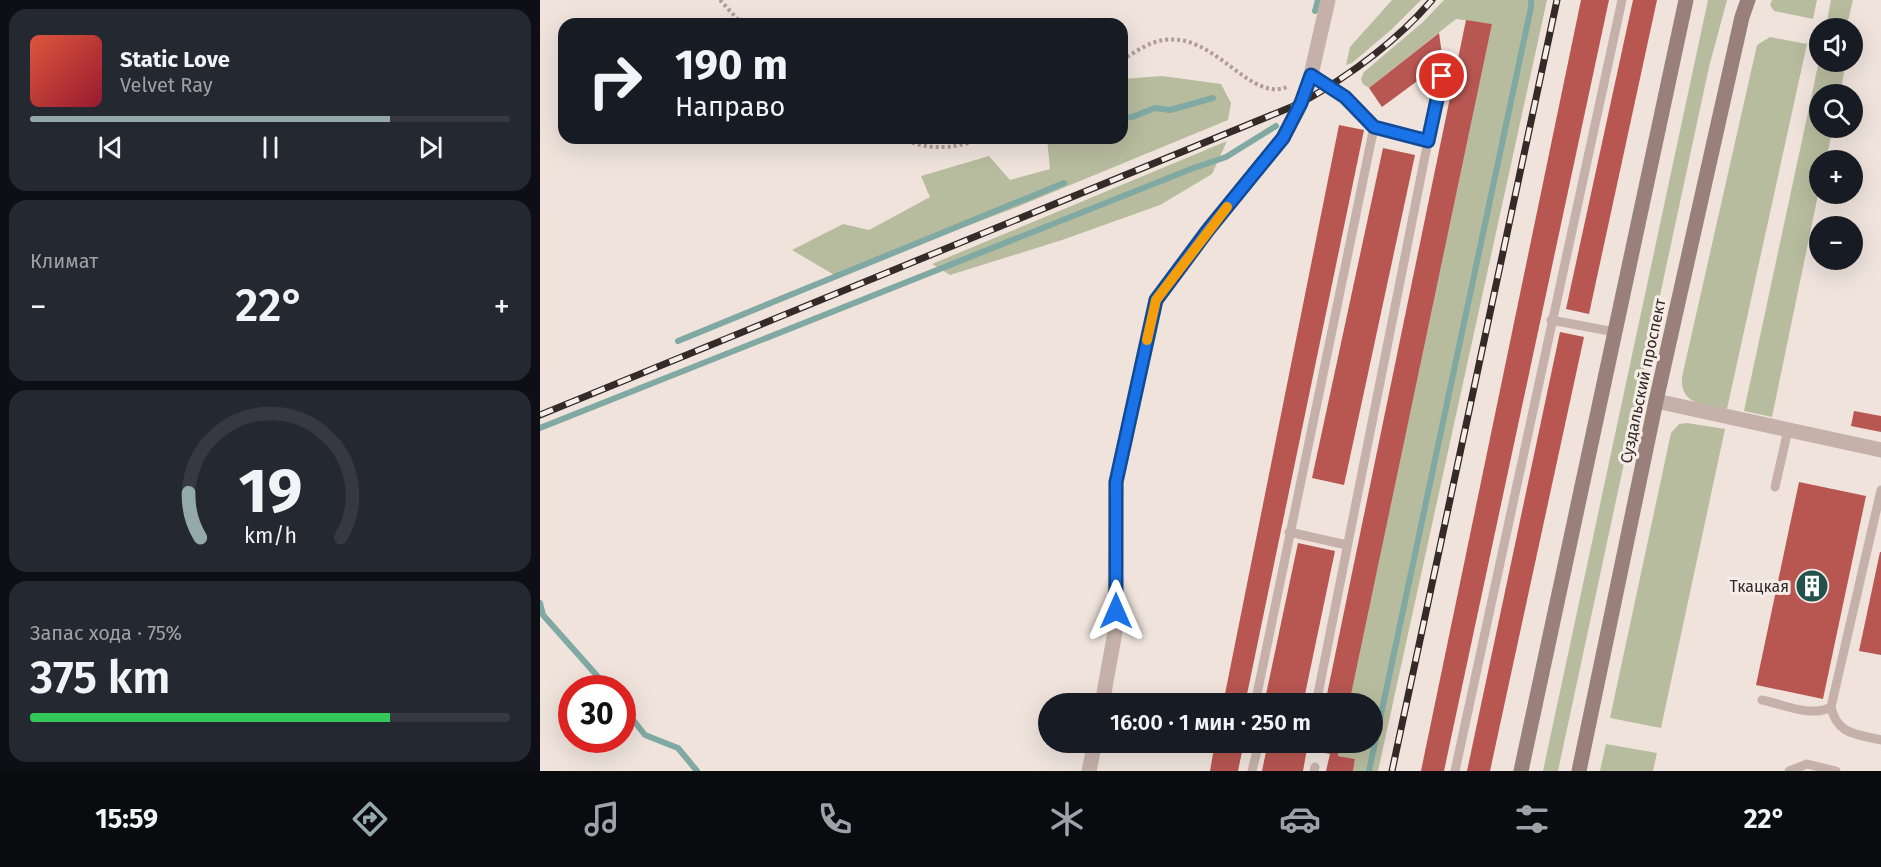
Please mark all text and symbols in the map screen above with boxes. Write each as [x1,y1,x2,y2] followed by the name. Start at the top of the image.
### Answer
[1809,18,1863,270] map controls
[1809,18,1863,72] button: sound
[675,40,788,90] text: 190 m
[576,42,654,120] icon: right
[120,46,230,73] text: Static Love
[1416,50,1467,101] pin
[1425,59,1458,92] icon: arrive
[120,73,213,97] text: Velvet Ray
[1809,84,1863,138] button: search
[675,91,785,123] text: Направо
[94,131,127,164] icon: previous
[254,131,287,164] icon: pause
[414,131,447,164] icon: next
[1809,150,1863,204] button: +
[1809,216,1863,270] button: −
[30,249,98,273] text: Климат
[235,279,305,333] text: 22°
[30,287,47,327] text: −
[494,287,510,327] text: +
[1616,296,1670,465] street label: Суздальский проспект
[238,454,302,529] text: 19
[243,523,297,549] text: km/h
[1794,568,1830,604] building icon: Ткацкая
[1729,577,1789,596] place label: Ткацкая
[1084,579,1148,643] position arrow
[30,621,182,645] text: Запас хода · 75%
[30,651,170,705] text: 375 km
[558,675,636,753] speed limit sign: 30
[1110,709,1311,736] text: 16:00 · 1 мин · 250 m
[349,798,391,840] icon: directions
[581,798,623,840] icon: music
[814,798,856,840] icon: phone
[1046,798,1088,840] icon: climate
[1279,798,1321,840] icon: car
[1511,798,1553,840] icon: filters
[95,803,158,835] text: 15:59
[1744,803,1786,835] text: 22°

